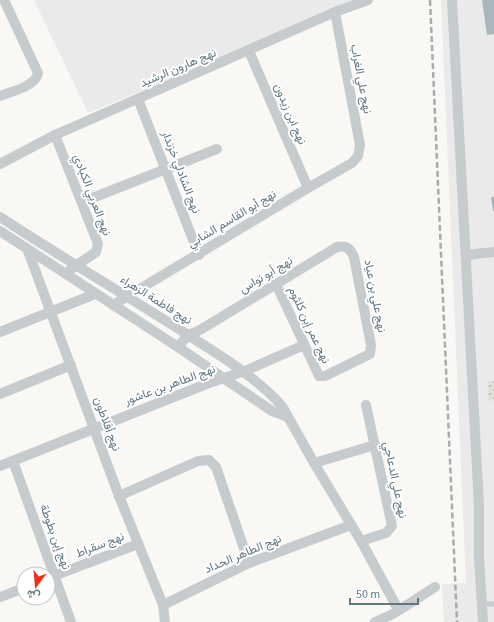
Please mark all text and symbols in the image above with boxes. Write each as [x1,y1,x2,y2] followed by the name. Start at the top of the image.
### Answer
[345,43,376,115] street label: نهج علي الغراب
[137,44,219,92] street label: نهج هارون الرشيد
[269,81,311,147] street label: نهج ابن زيدون
[156,127,205,216] street label: نهج الشادلي خزندار
[68,152,115,239] street label: نهج العربي الكبادي
[184,186,280,253] street label: نهج أبو القاسم الشابي
[236,252,296,298] street label: نهج أبو نواس
[359,258,390,334] street label: نهج علي بن عياد
[117,271,195,329] street label: نهج فاطمة الزهراء
[284,284,334,366] street label: نهج عمر إبن كلثوم
[121,361,218,410] street label: نهج الطاهر بن عاشور
[89,394,125,454] street label: نهج أفلاطون
[378,440,411,520] street label: نهج علي الدعاجي
[35,502,75,572] street label: نهج إبن بطوطة
[73,528,127,562] street label: نهج سقراط
[202,530,284,578] street label: نهج الطاهر الحداد
[16,566,56,606] north arrow
[350,580,418,606] scale bar
[25,586,42,604] text: ش
[356,586,380,603] text: 50 m

